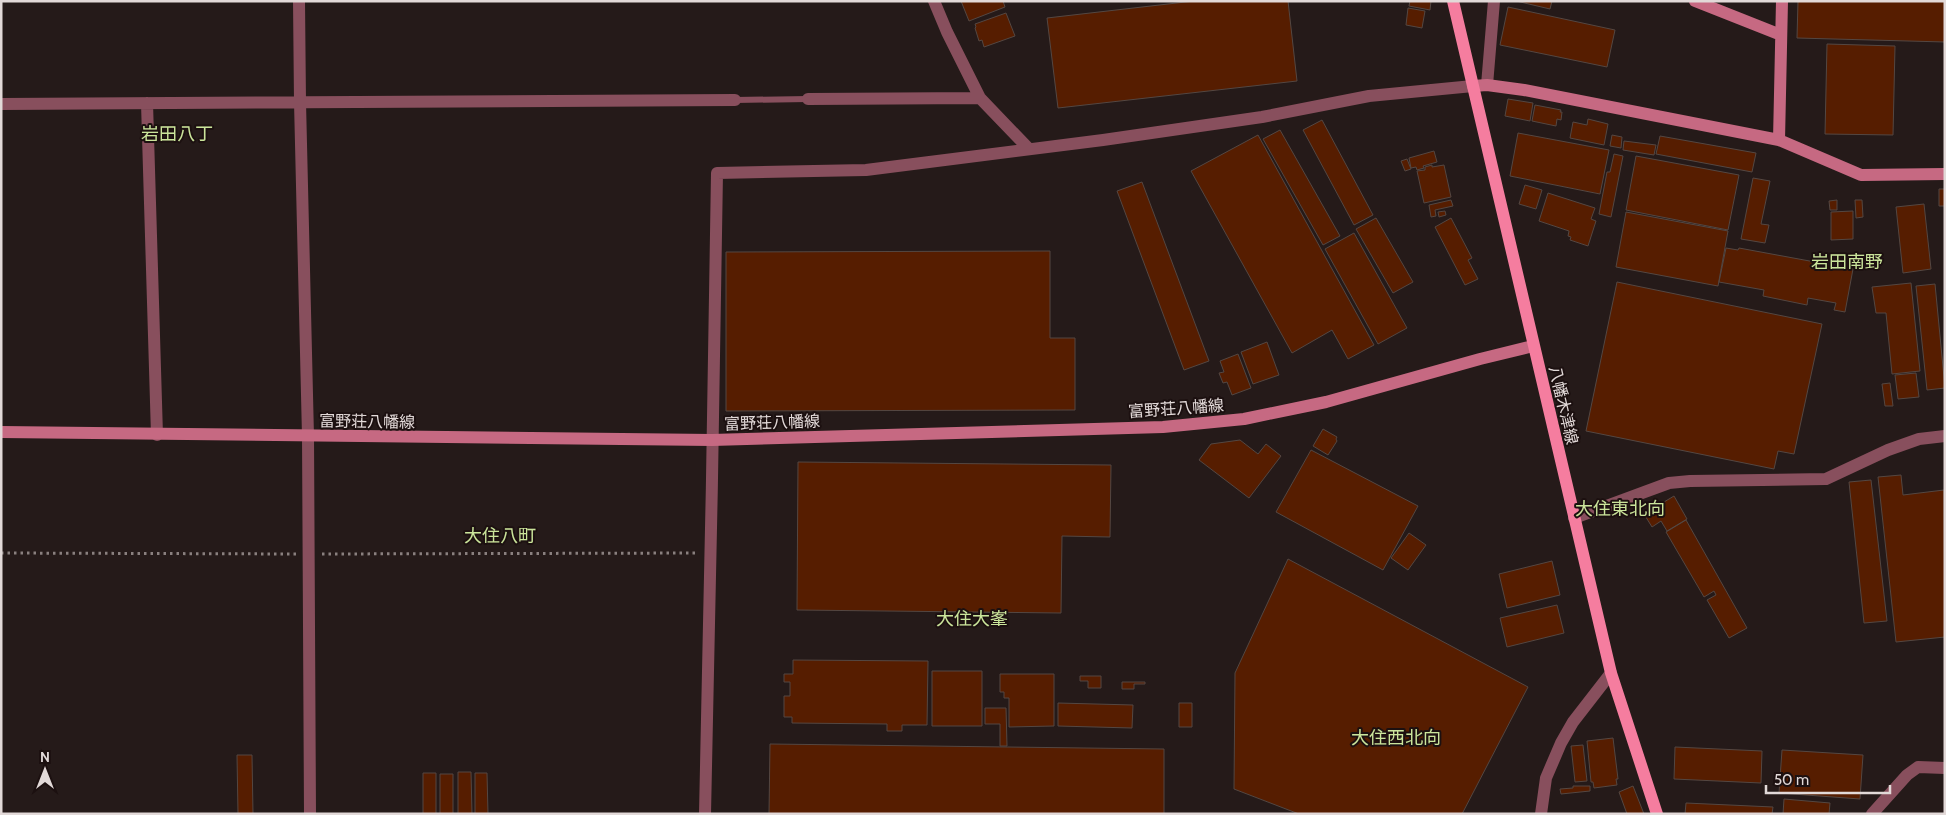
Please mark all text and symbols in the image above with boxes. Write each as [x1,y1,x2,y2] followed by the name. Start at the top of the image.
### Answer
[141,123,213,145] district label: 岩田八丁
[1811,251,1883,273] district label: 岩田南野
[1545,364,1582,446] street label: 八幡木津線
[1127,396,1225,421] street label: 富野荘八幡線
[319,411,415,432] street label: 富野荘八幡線
[724,411,820,434] street label: 富野荘八幡線
[1575,498,1665,520] district label: 大住東北向
[464,525,536,547] district label: 大住八町
[936,608,1008,630] district label: 大住大峯
[1351,727,1441,749] district label: 大住西北向
[20,745,70,795] north arrow
[40,748,50,766] text: N
[1766,762,1890,794] scale bar
[1774,771,1809,789] text: 50 m

